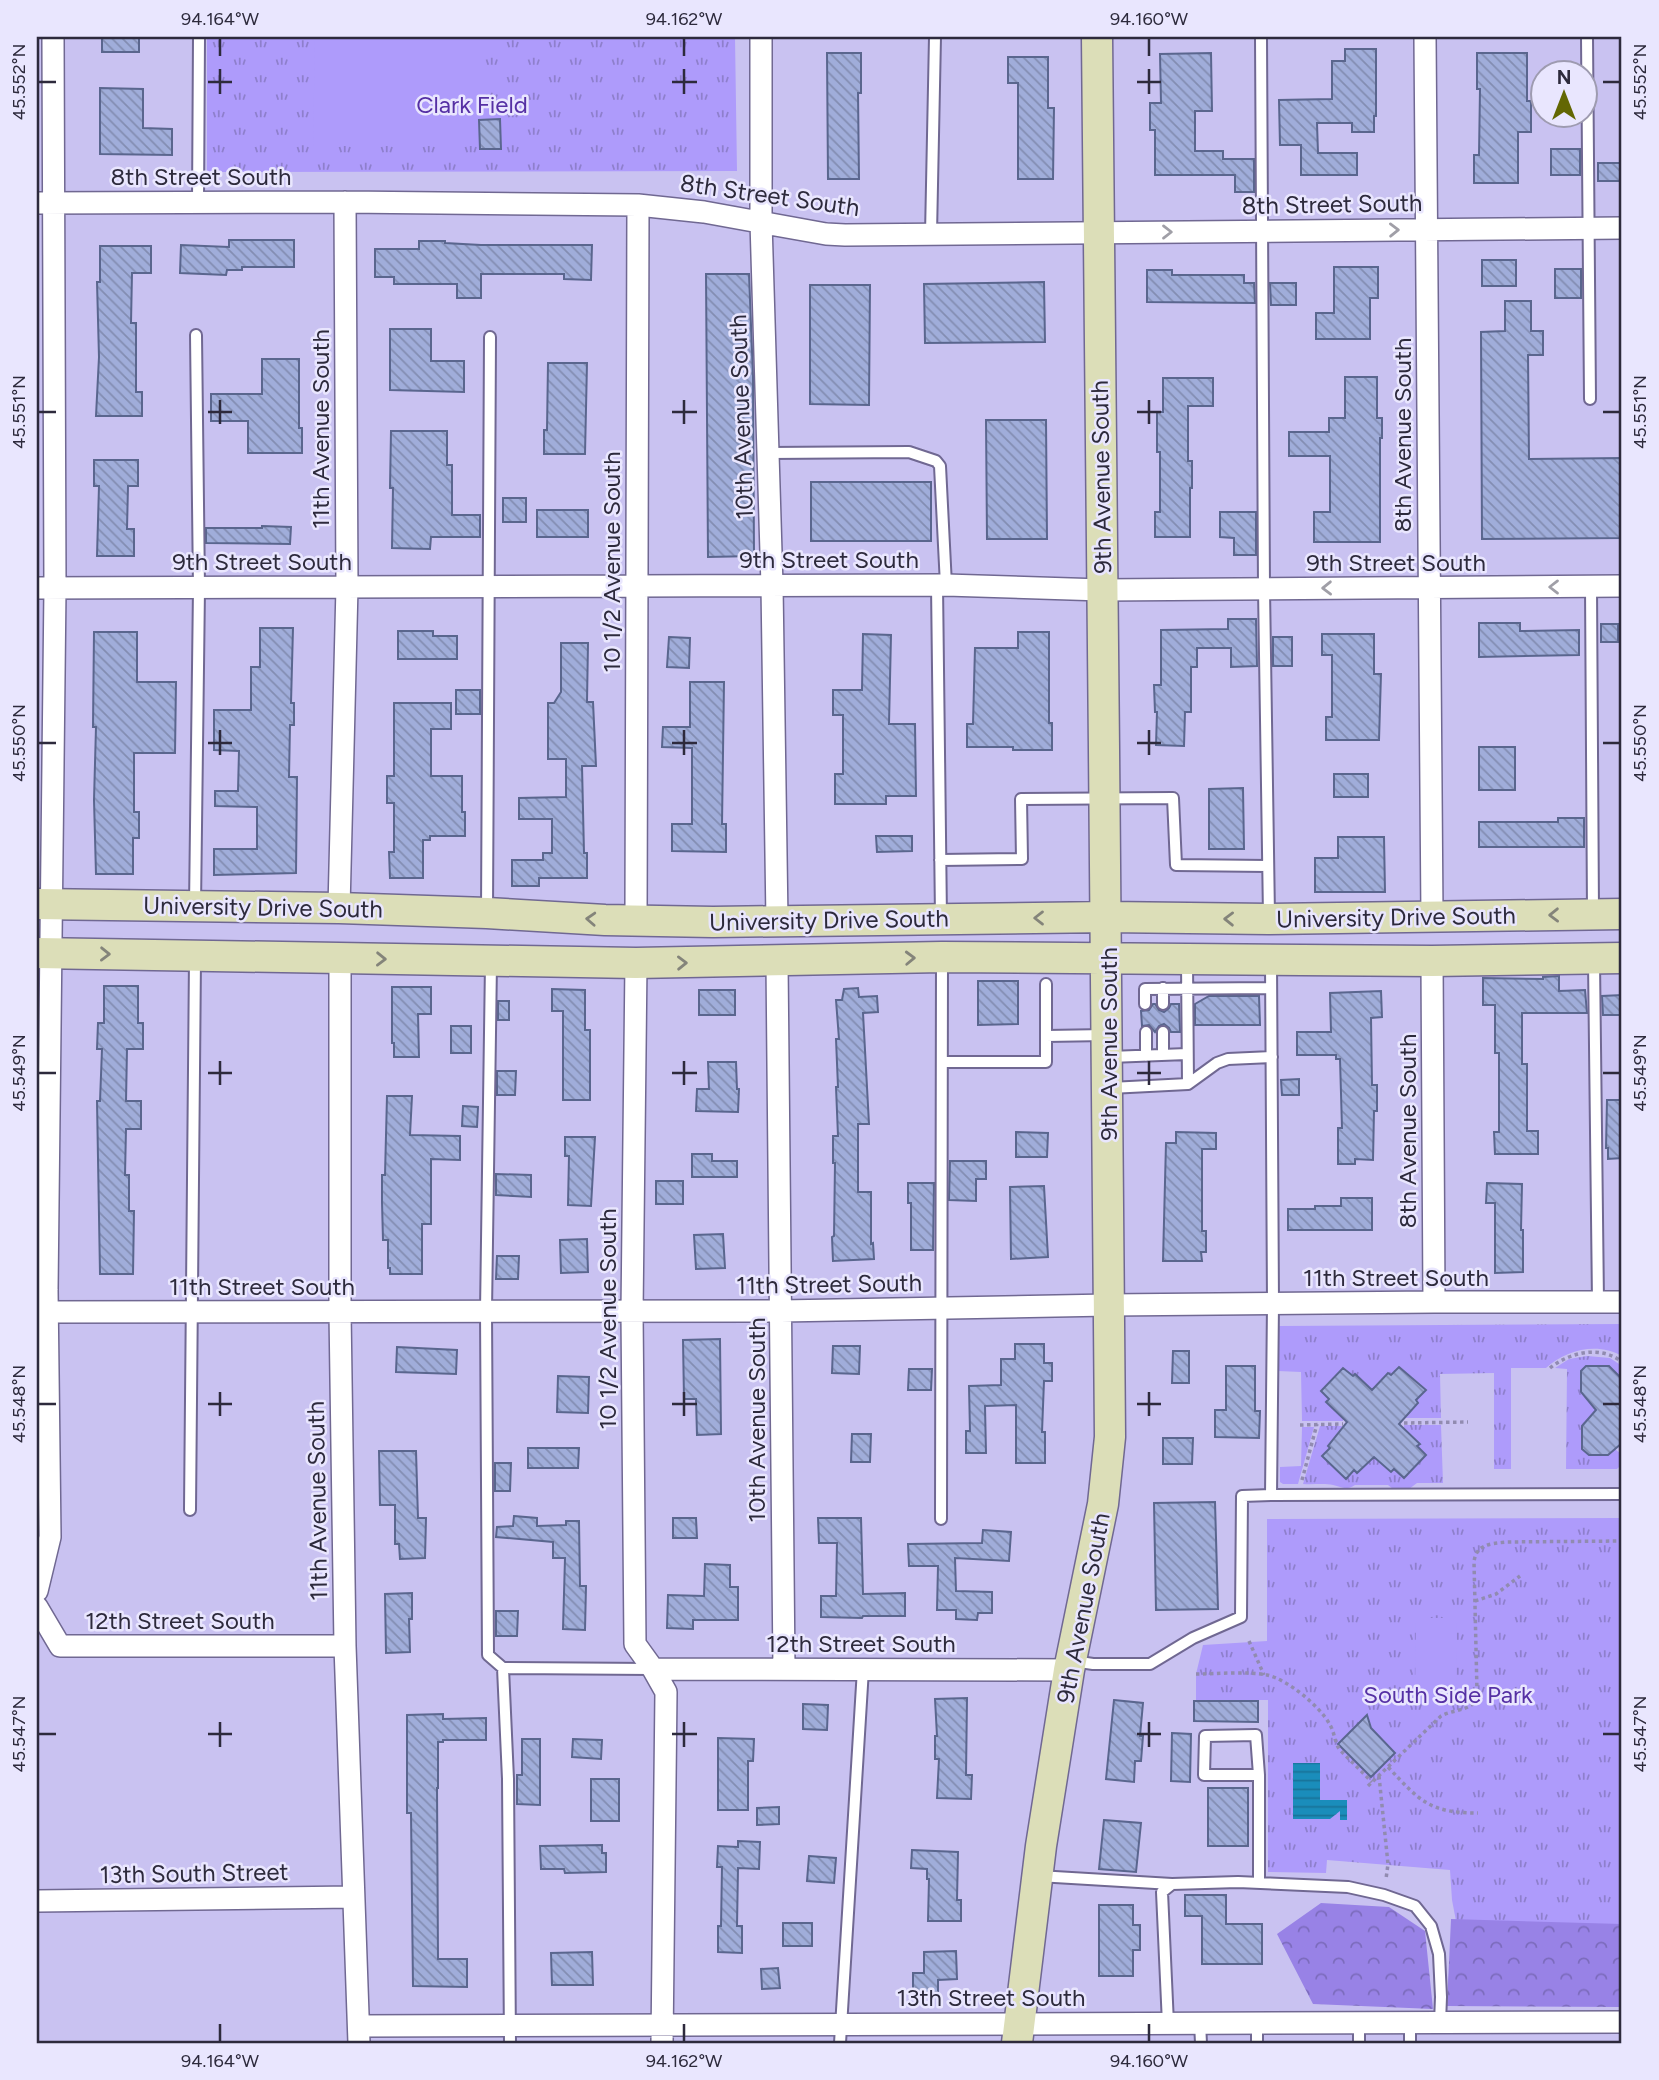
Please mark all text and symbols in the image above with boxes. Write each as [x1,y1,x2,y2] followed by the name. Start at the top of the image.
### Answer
[181,8,260,30] text: 94.164°W
[646,8,723,30] text: 94.162°W
[1110,8,1189,30] text: 94.160°W
[8,44,30,120] text: 45.552°N
[1629,44,1651,120] text: 45.552°N
[1530,60,1600,130] north arrow
[1557,66,1571,89] text: N
[416,90,528,119] park label: Clark Field
[111,162,291,191] street label: 8th Street South
[678,168,862,222] street label: 8th Street South
[1241,188,1423,220] street label: 8th Street South
[1390,222,1400,238] one-way arrow
[1162,224,1173,240] one-way arrow
[723,314,759,520] street label: 10th Avenue South
[306,329,335,529] street label: 11th Avenue South
[1388,338,1417,532] street label: 8th Avenue South
[8,375,30,449] text: 45.551°N
[1629,375,1651,449] text: 45.551°N
[1085,380,1117,574] street label: 9th Avenue South
[597,451,626,673] street label: 10 1/2 Avenue South
[739,545,919,574] street label: 9th Street South
[172,547,352,576] street label: 9th Street South
[1306,548,1486,577] street label: 9th Street South
[1548,579,1559,594] one-way arrow
[1321,580,1331,596] one-way arrow
[8,704,30,782] text: 45.550°N
[1629,704,1651,782] text: 45.550°N
[143,890,383,924] street label: University Drive South
[1276,900,1516,934] street label: University Drive South
[709,903,949,937] street label: University Drive South
[1548,907,1559,923] one-way arrow
[1034,910,1044,926] one-way arrow
[1223,911,1233,927] one-way arrow
[586,912,597,927] one-way arrow
[100,946,111,962] one-way arrow
[1094,947,1123,1141] street label: 9th Avenue South
[905,950,916,966] one-way arrow
[377,951,387,967] one-way arrow
[677,955,688,970] one-way arrow
[8,1034,30,1112] text: 45.549°N
[1393,1034,1422,1228] street label: 8th Avenue South
[1629,1034,1651,1112] text: 45.549°N
[593,1208,622,1430] street label: 10 1/2 Avenue South
[1303,1263,1489,1292] street label: 11th Street South
[736,1268,922,1300] street label: 11th Street South
[169,1272,355,1301] street label: 11th Street South
[742,1317,771,1523] street label: 10th Avenue South
[8,1365,30,1443] text: 45.548°N
[1629,1365,1651,1443] text: 45.548°N
[301,1401,333,1601] street label: 11th Avenue South
[1050,1510,1116,1706] street label: 9th Avenue South
[85,1606,275,1635] street label: 12th Street South
[766,1629,956,1658] street label: 12th Street South
[1363,1680,1533,1709] park label: South Side Park
[8,1695,30,1773] text: 45.547°N
[1629,1695,1651,1773] text: 45.547°N
[99,1857,289,1889] street label: 13th South Street
[897,1983,1086,2012] street label: 13th Street South
[181,2050,260,2072] text: 94.164°W
[646,2050,723,2072] text: 94.162°W
[1110,2050,1189,2072] text: 94.160°W

